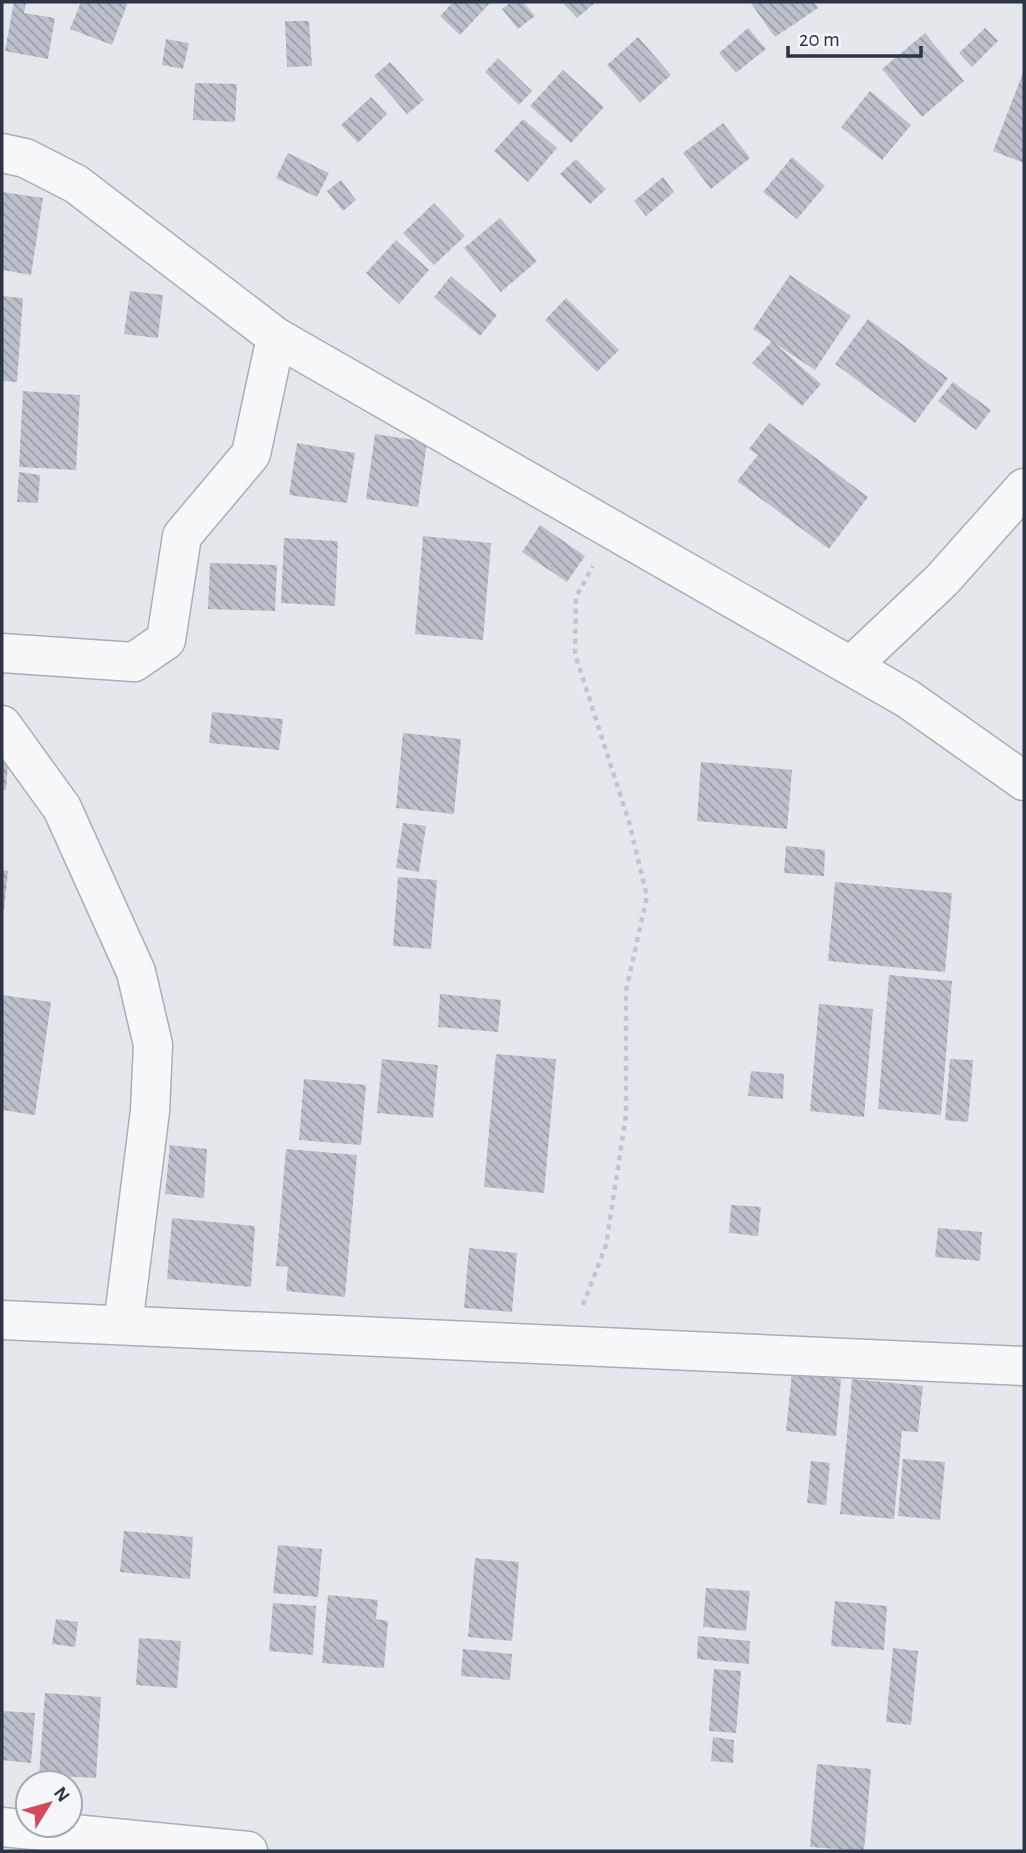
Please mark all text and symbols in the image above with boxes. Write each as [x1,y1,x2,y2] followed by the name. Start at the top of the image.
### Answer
[788,14,921,58] scale bar
[799,29,840,50] text: 20 m
[14,1769,84,1839] north arrow
[50,1784,73,1806] text: N

